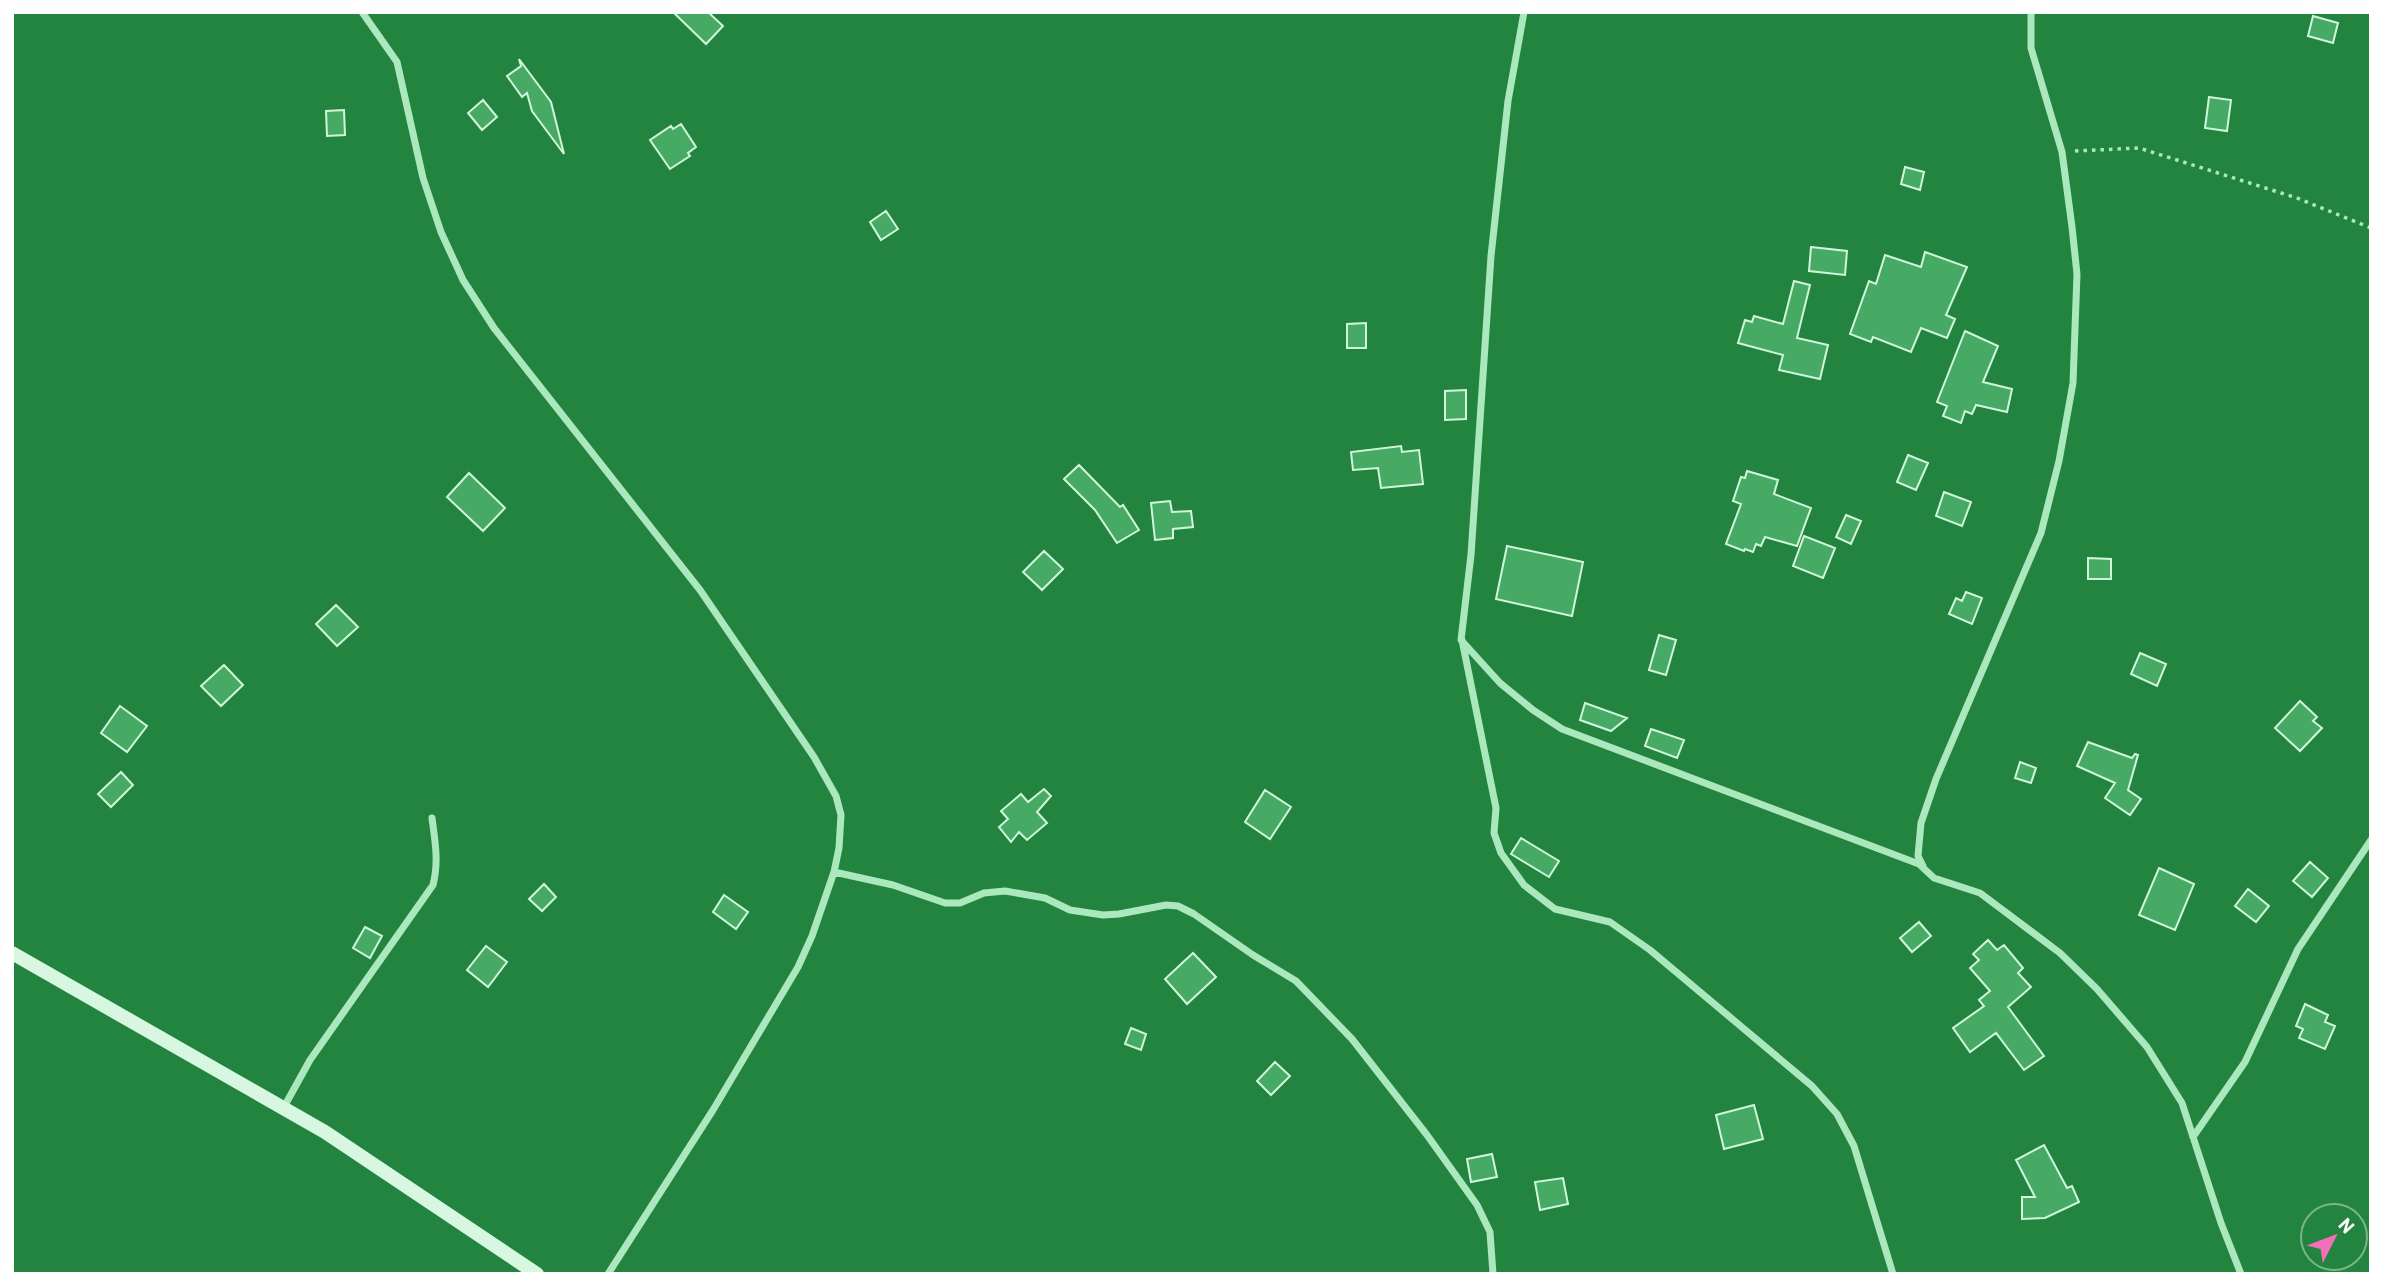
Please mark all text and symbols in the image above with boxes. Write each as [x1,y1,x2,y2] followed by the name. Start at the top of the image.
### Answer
[2299,1202,2369,1272] north arrow
[2334,1213,2360,1238] text: N

